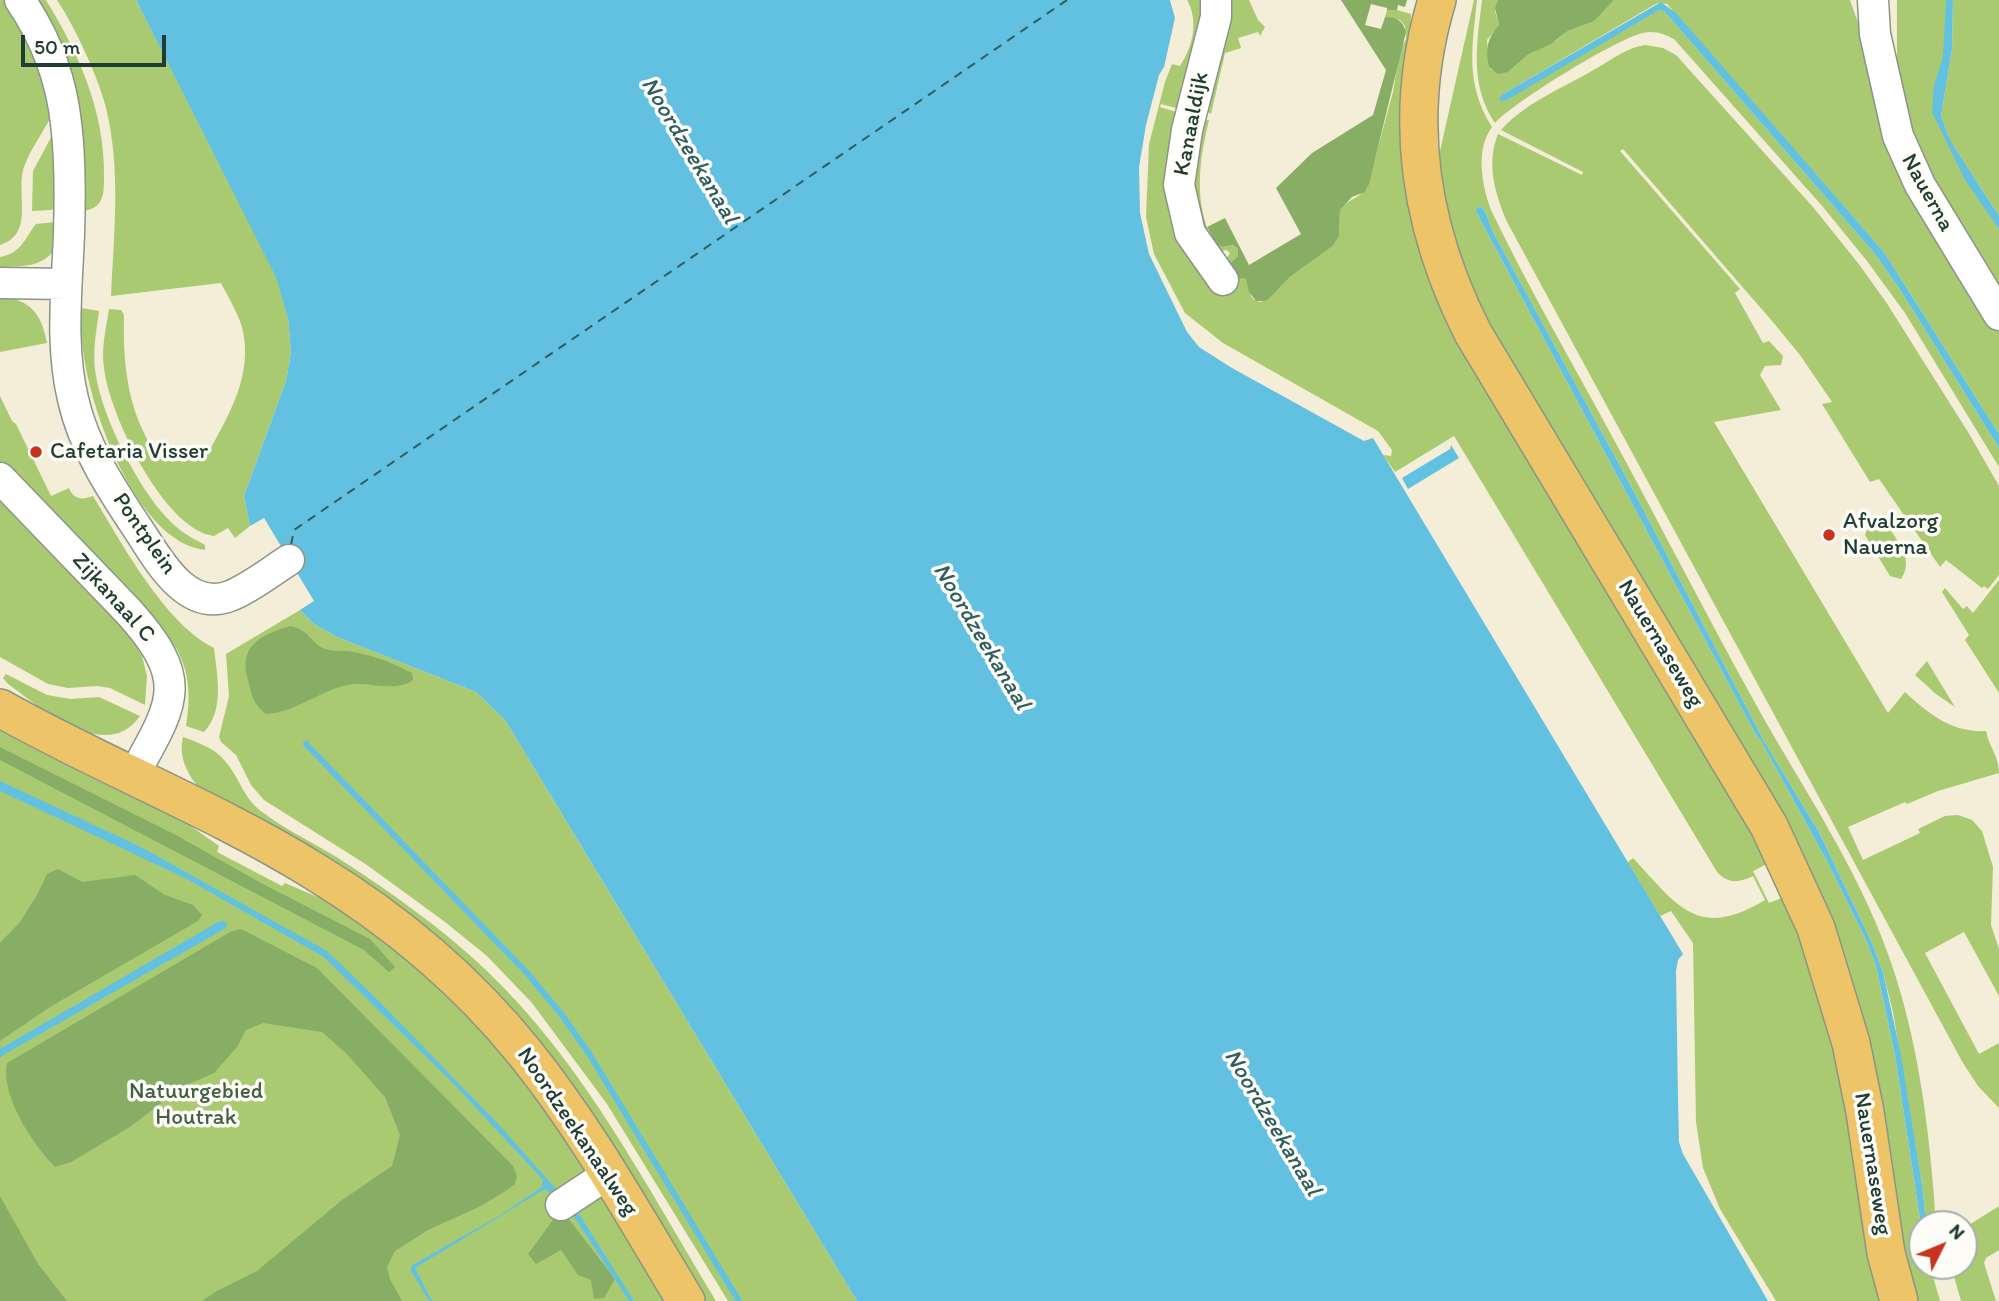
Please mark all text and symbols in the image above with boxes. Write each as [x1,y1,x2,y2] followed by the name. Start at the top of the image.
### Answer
[24,21,170,65] scale bar
[34,34,80,59] text: 50 m
[1168,70,1216,178] street label: Kanaaldijk
[634,72,744,230] water label: Noordzeekanaal
[1894,149,1960,237] street label: Nauerna
[50,438,208,466] place label: Cafetaria Visser
[28,444,44,460] marker: Cafetaria Visser
[106,488,182,580] street label: Pontplein
[1843,508,1938,562] place label: Afvalzorg Nauerna
[1821,527,1837,543] marker: Afvalzorg Nauerna
[66,547,160,649] street label: Zijkanaal C
[926,558,1036,716] water label: Noordzeekanaal
[1611,575,1709,713] street label: Nauernaseweg
[510,1042,644,1222] street label: Noordzeekanaalweg
[1217,1044,1327,1202] water label: Noordzeekanaal
[129,1078,263,1132] park label: Natuurgebied Houtrak
[1847,1091,1897,1237] street label: Nauernaseweg
[1908,1210,1978,1280] north arrow
[1944,1219,1970,1244] text: N

